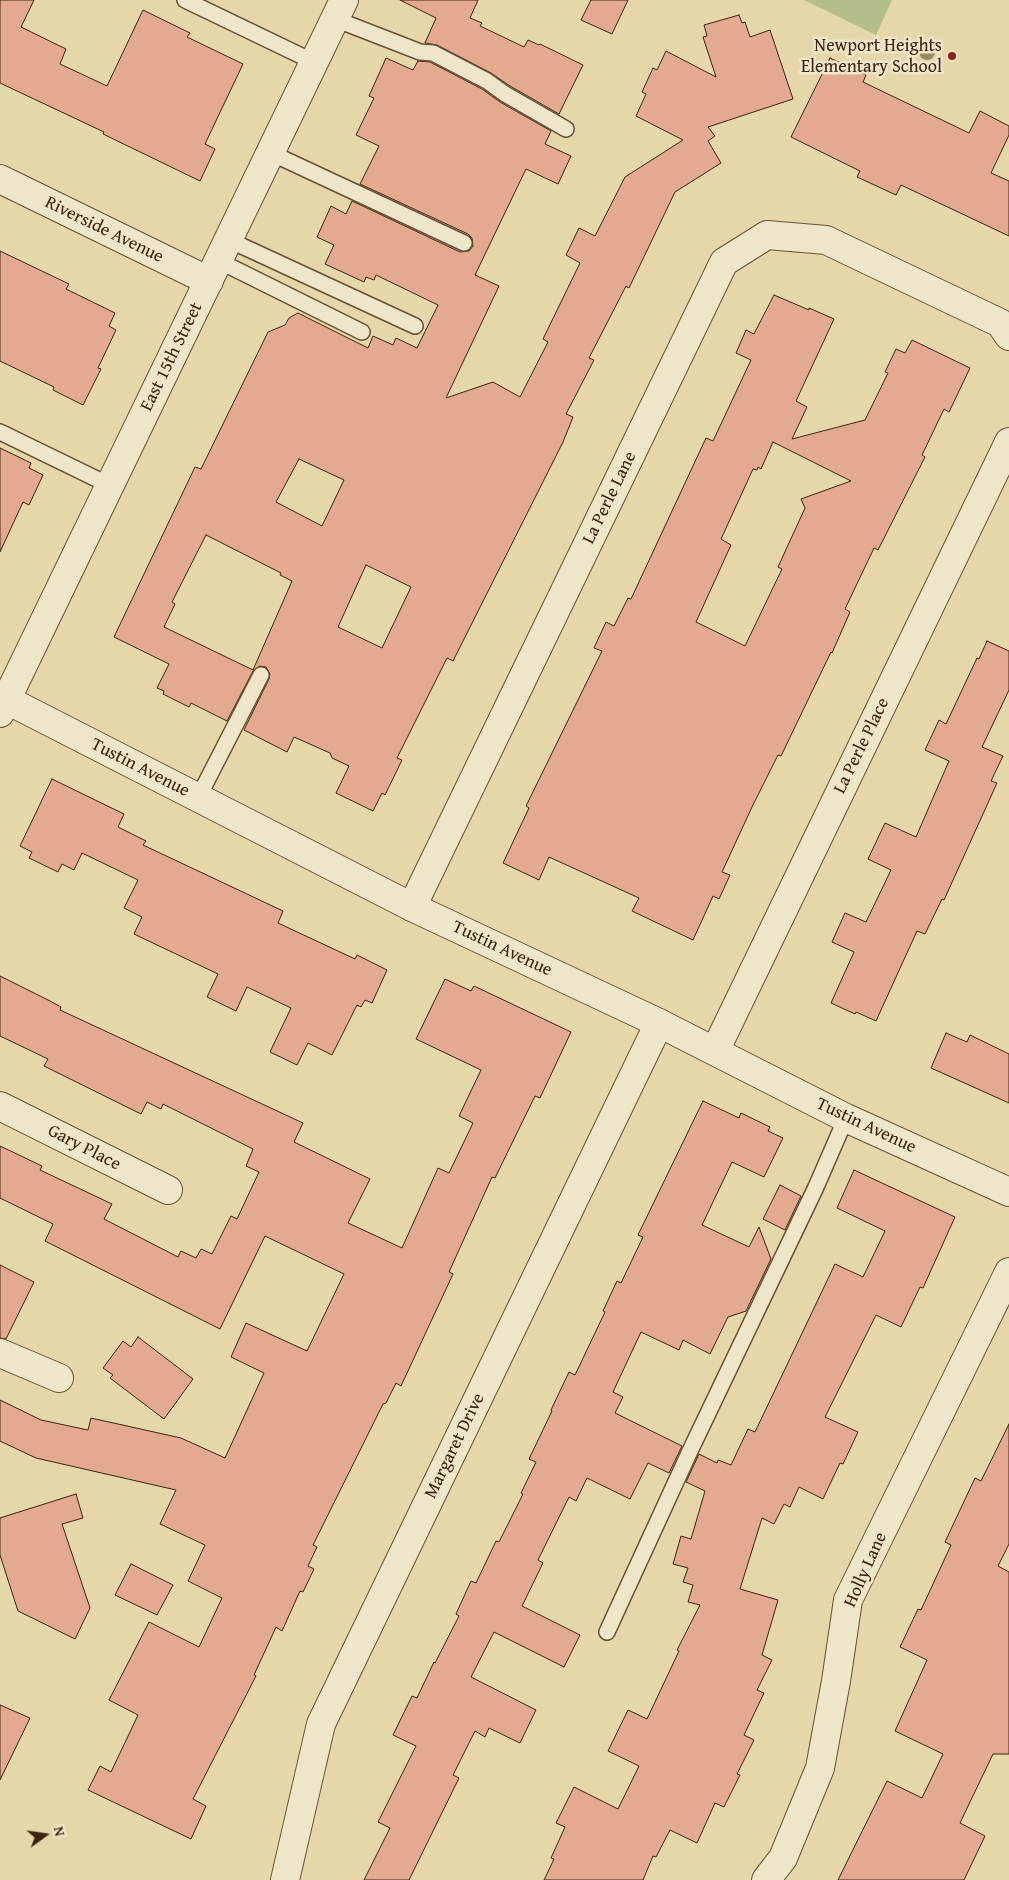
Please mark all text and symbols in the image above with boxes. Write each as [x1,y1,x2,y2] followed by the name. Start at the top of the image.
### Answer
[801,35,942,78] place label: Newport Heights Elementary School
[946,50,958,62] marker: Newport Heights Elementary School
[41,192,167,268] street label: Riverside Avenue
[136,299,208,415] street label: East 15th Street
[578,448,642,548] street label: La Perle Lane
[830,695,894,797] street label: La Perle Place
[87,734,193,802] street label: Tustin Avenue
[449,916,555,982] street label: Tustin Avenue
[813,1093,919,1159] street label: Tustin Avenue
[44,1120,124,1176] street label: Gary Place
[420,1390,490,1502] street label: Margaret Drive
[840,1529,892,1611] street label: Holly Lane
[20,1810,70,1860] north arrow
[49,1824,70,1838] text: N

